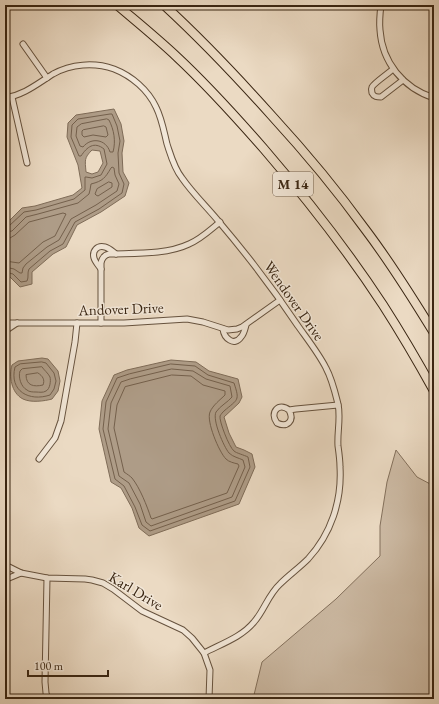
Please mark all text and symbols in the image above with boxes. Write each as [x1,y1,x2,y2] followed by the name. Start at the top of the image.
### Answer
[273,172,313,196] road number: M 14
[260,257,329,344] street label: Wendover Drive
[77,298,164,320] street label: Andover Drive
[106,567,167,614] street label: Karl Drive
[28,652,108,678] scale bar
[34,658,64,674] text: 100 m

